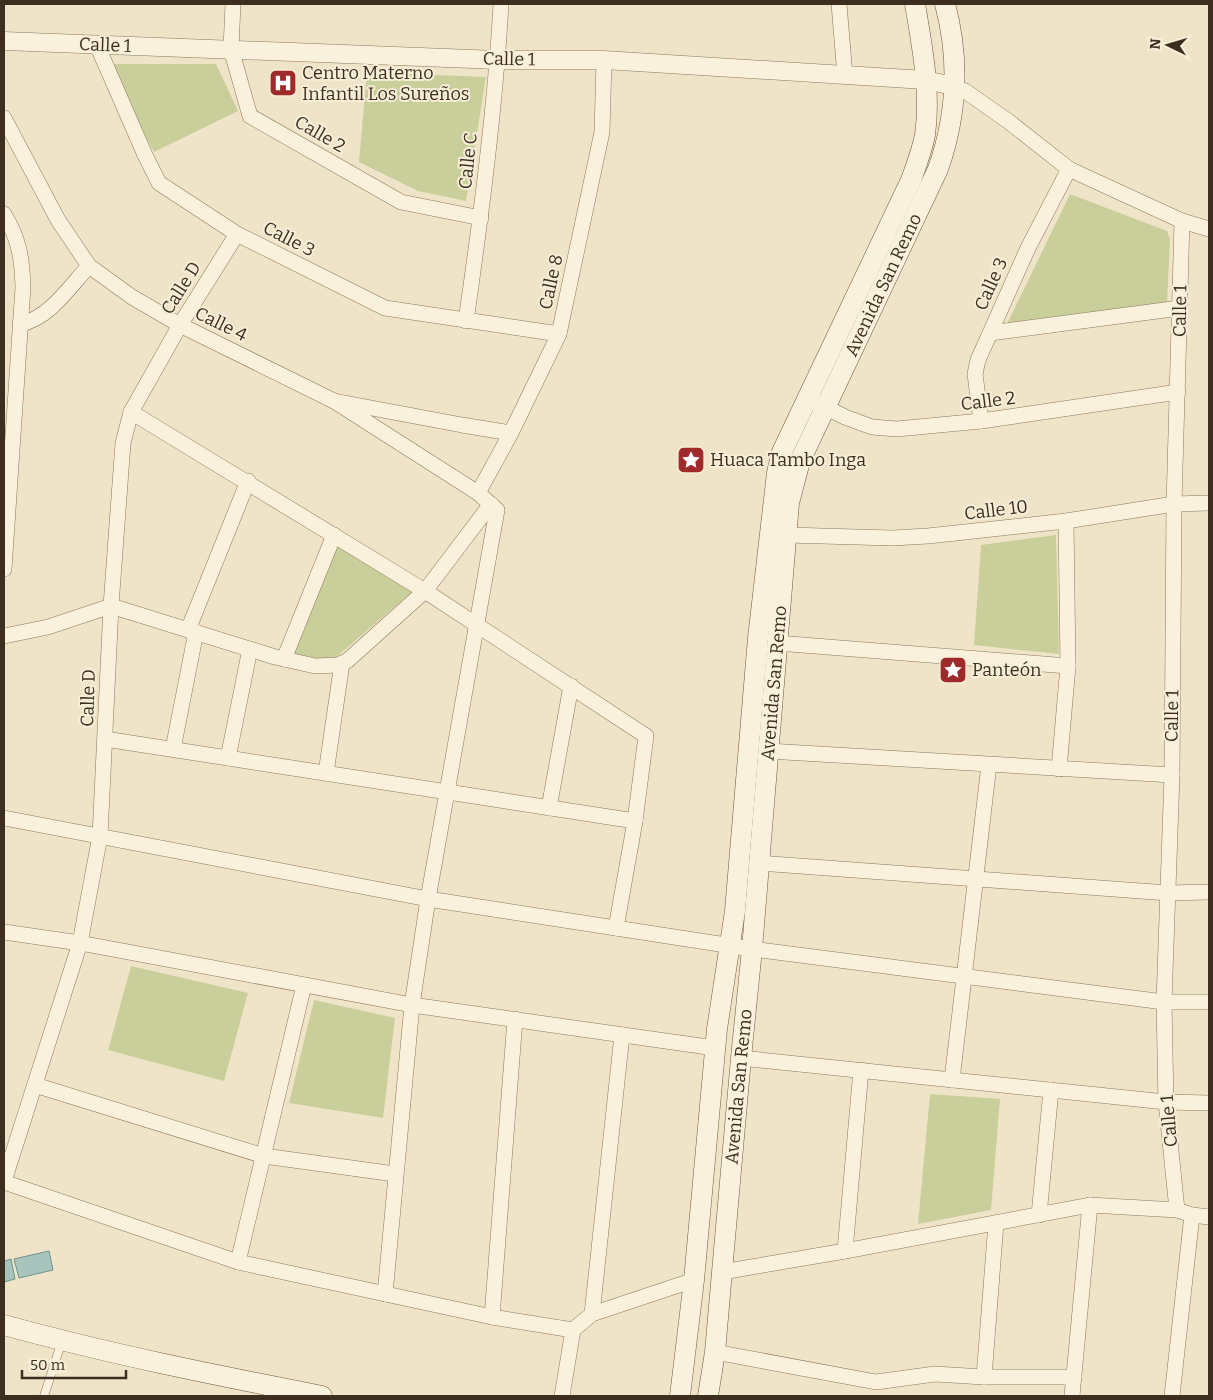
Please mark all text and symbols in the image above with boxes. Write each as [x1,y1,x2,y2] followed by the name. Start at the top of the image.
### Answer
[1143,20,1193,70] north arrow
[79,33,132,57] street label: Calle 1
[1147,38,1165,50] text: N
[483,48,536,70] street label: Calle 1
[302,62,469,105] place label: Centro Materno Infantil Los Sureños
[268,68,298,98] hospital icon: Centro Materno Infantil Los Sureños
[291,111,349,157] street label: Calle 2
[454,132,482,190] street label: Calle C
[840,210,926,360] street label: Avenida San Remo
[259,217,319,261] street label: Calle 3
[534,252,568,312] street label: Calle 8
[970,254,1012,314] street label: Calle 3
[156,258,206,318] street label: Calle D
[1169,284,1191,337] street label: Calle 1
[191,302,251,346] street label: Calle 4
[960,387,1016,415] street label: Calle 2
[676,445,706,475] place icon: Huaca Tambo Inga
[710,449,866,471] place label: Huaca Tambo Inga
[963,495,1029,525] street label: Calle 10
[757,605,791,762] street label: Avenida San Remo
[938,655,968,685] place icon: Panteón
[972,659,1042,681] place label: Panteón
[76,669,100,727] street label: Calle D
[1161,689,1183,742] street label: Calle 1
[721,1008,757,1165] street label: Avenida San Remo
[1156,1093,1182,1148] street label: Calle 1
[22,1348,126,1380] scale bar
[30,1356,66,1374] text: 50 m

